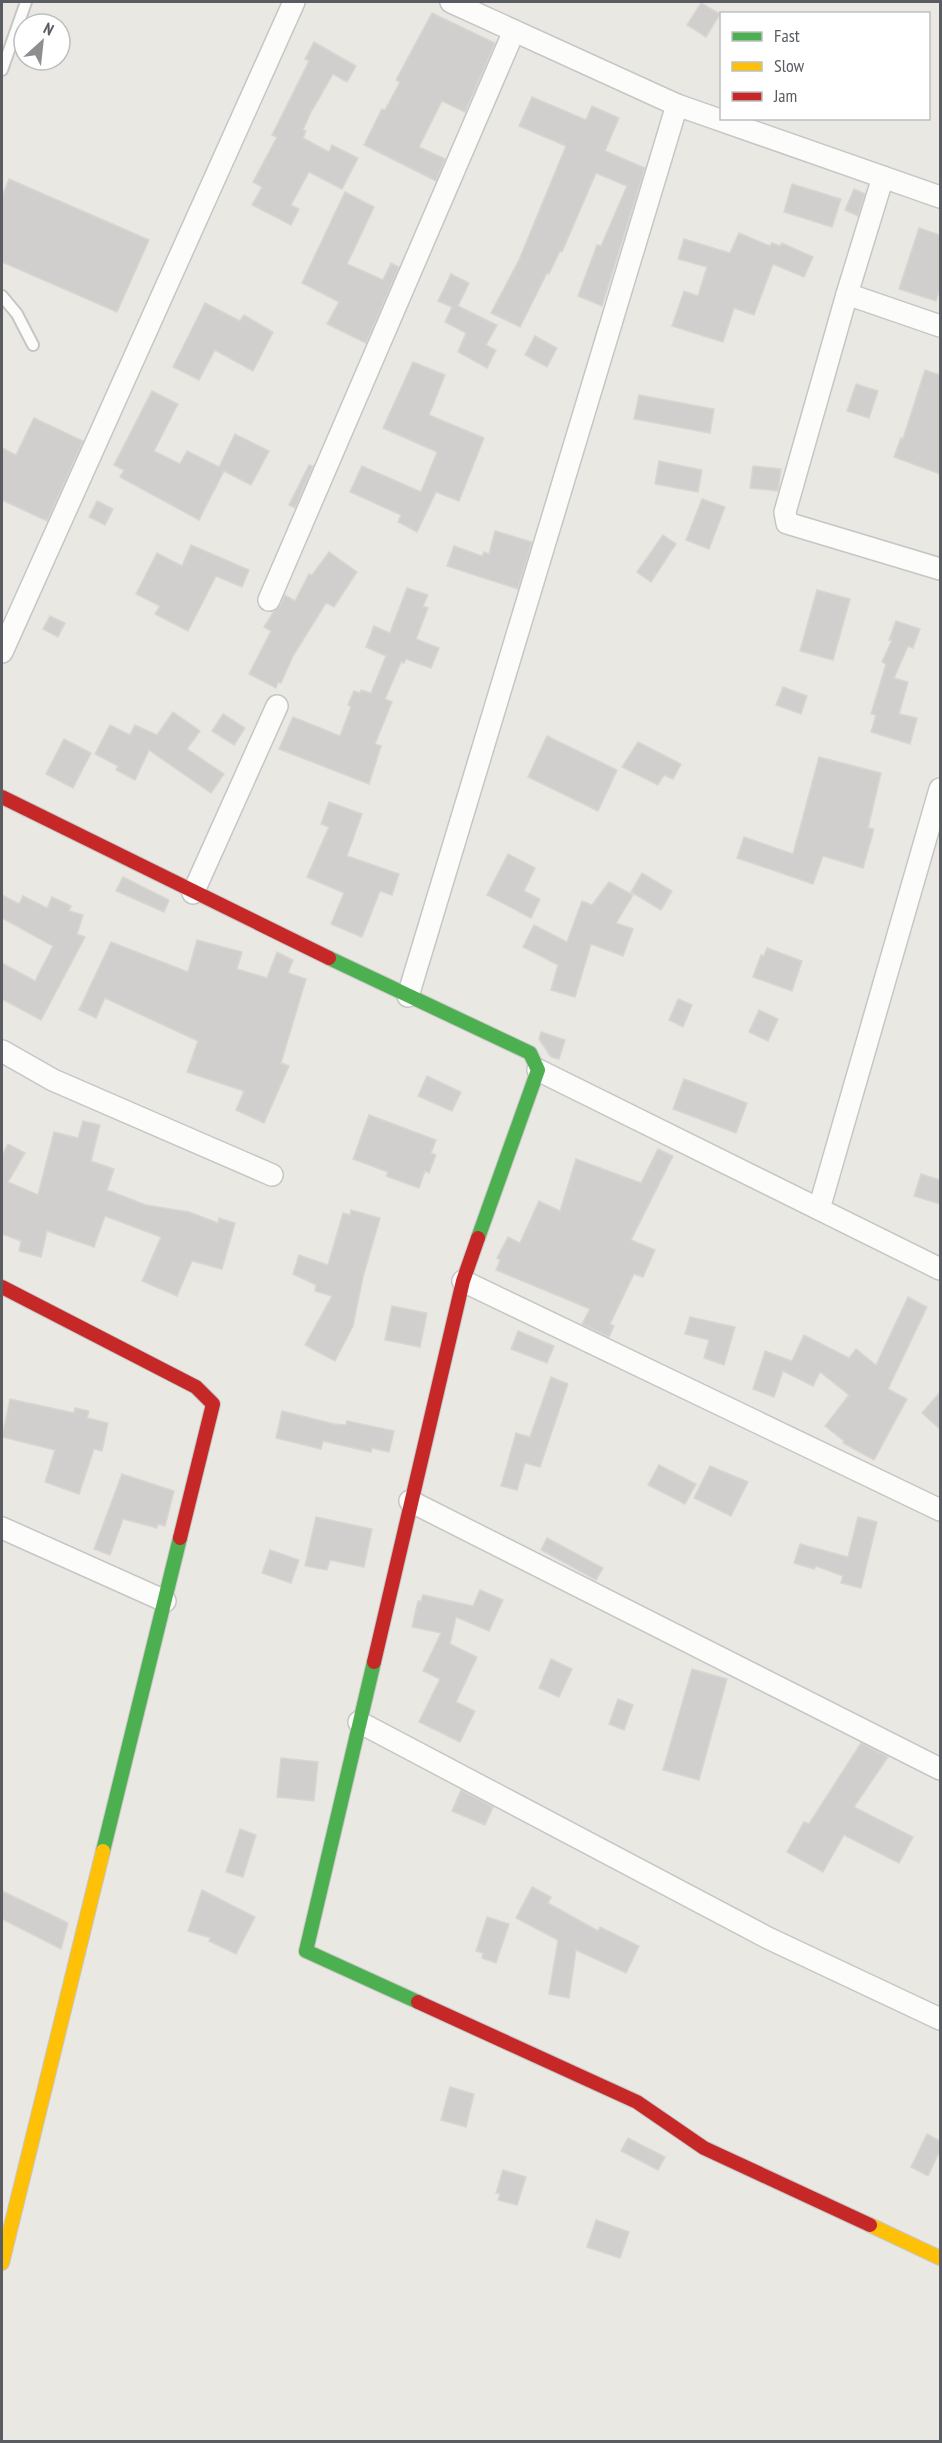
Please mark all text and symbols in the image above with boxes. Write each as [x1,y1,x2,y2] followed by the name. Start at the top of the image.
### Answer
[12,12,72,72] north arrow
[720,12,930,120] legend
[40,18,57,40] text: N
[774,24,800,47] text: Fast
[774,54,805,77] text: Slow
[773,84,797,107] text: Jam

